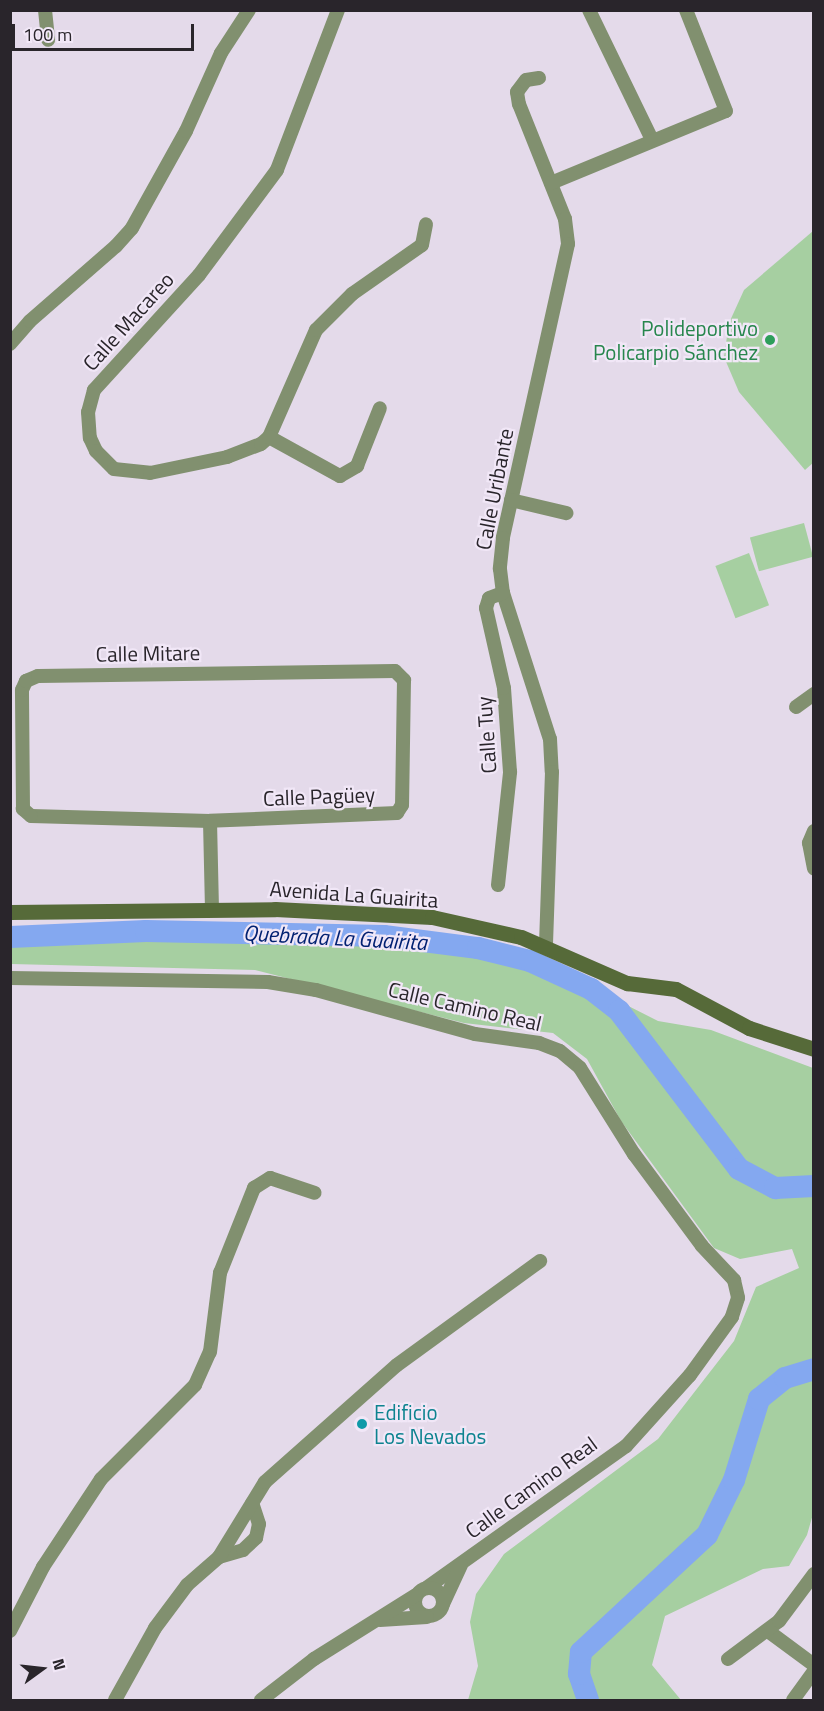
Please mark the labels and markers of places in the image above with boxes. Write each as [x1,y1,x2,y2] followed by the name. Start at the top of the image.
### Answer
[593,315,758,365] place label: Polideportivo Policarpio Sánchez
[763,333,777,347] marker: Polideportivo Policarpio Sánchez
[374,1399,486,1449] place label: Edificio Los Nevados
[355,1417,369,1431] marker: Edificio Los Nevados

